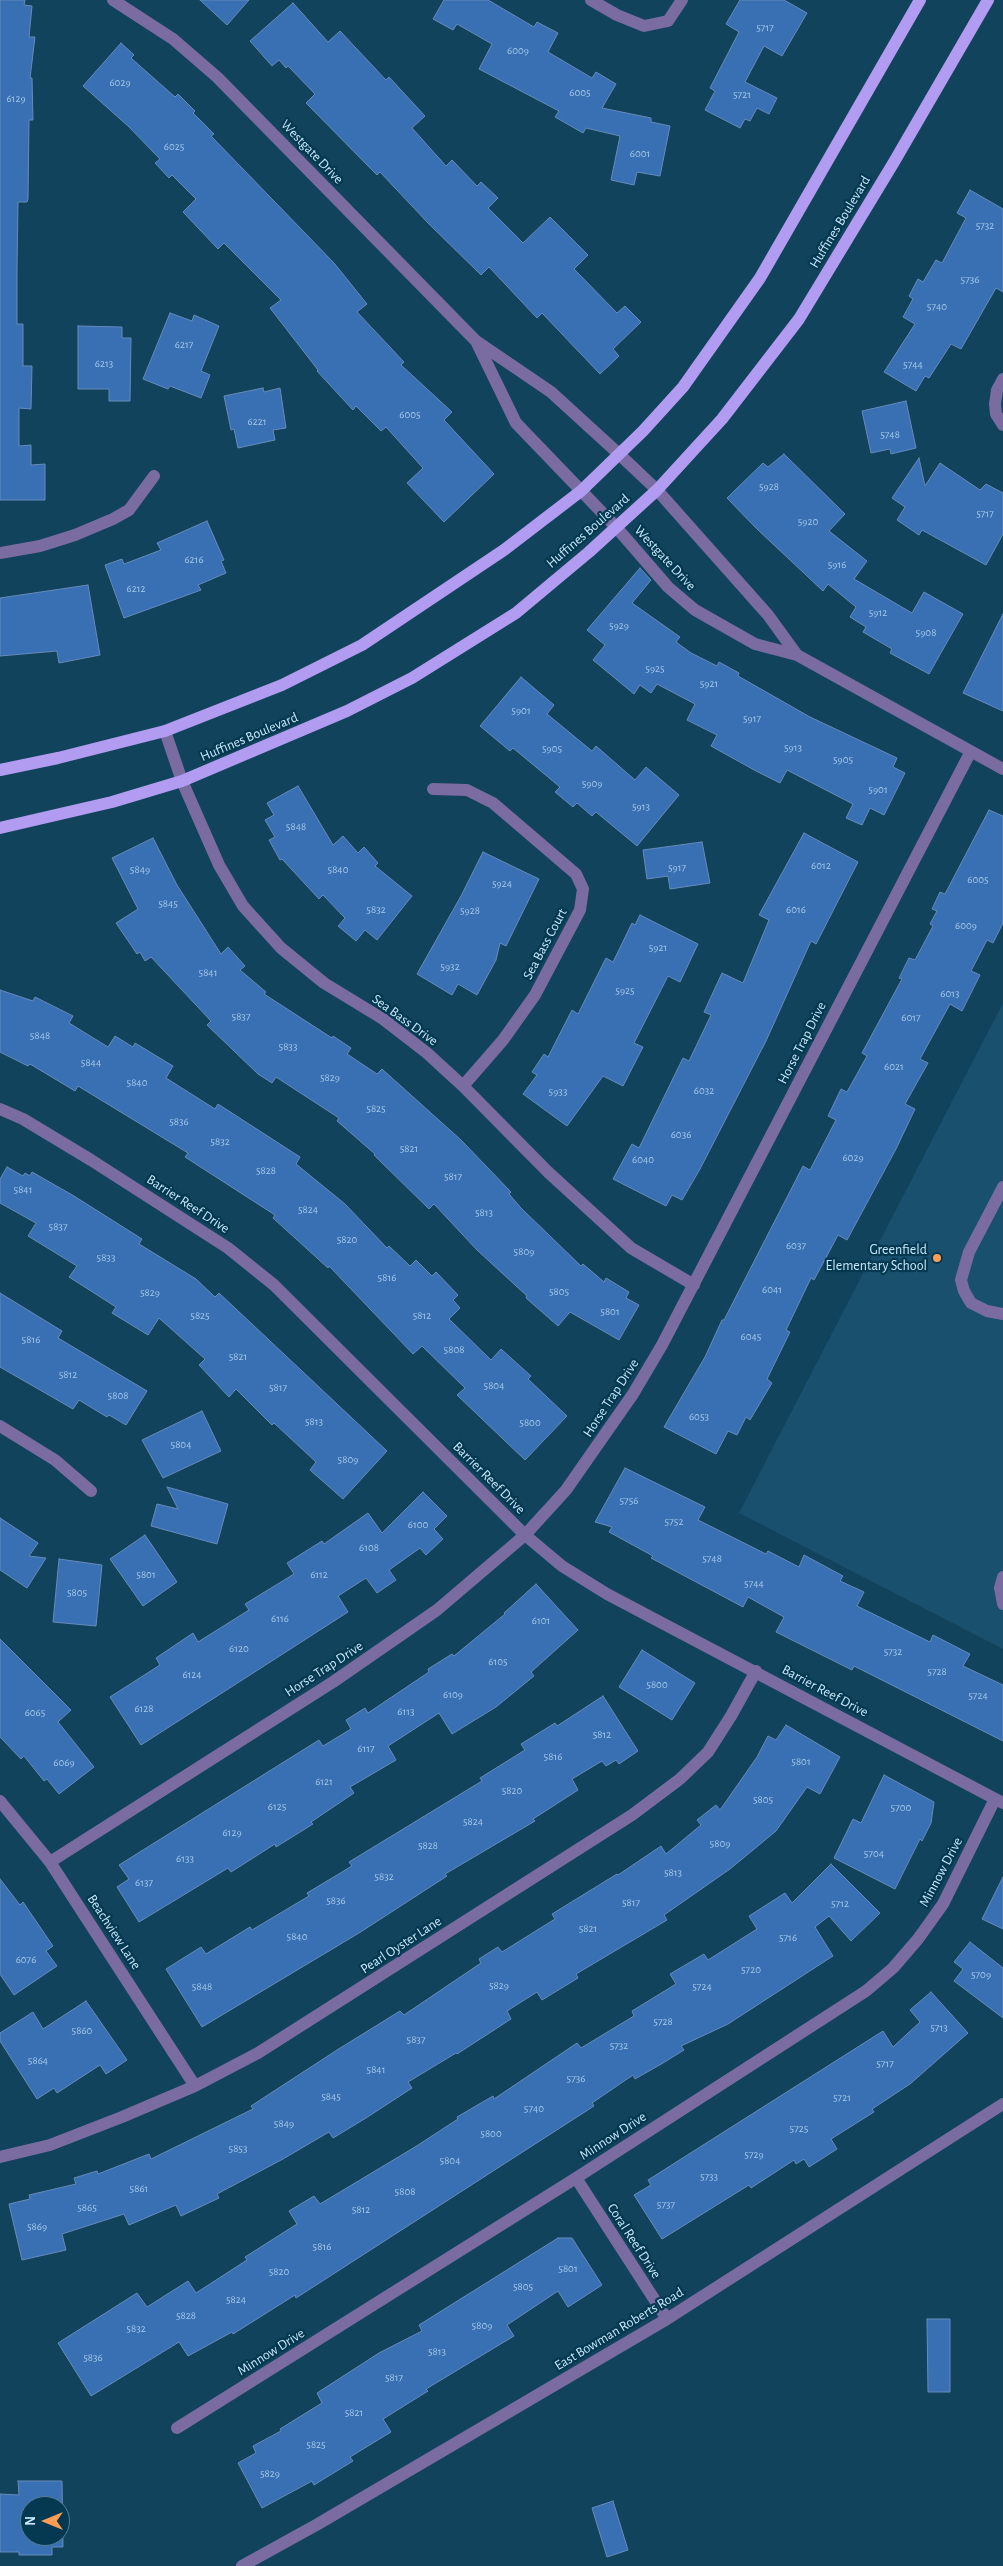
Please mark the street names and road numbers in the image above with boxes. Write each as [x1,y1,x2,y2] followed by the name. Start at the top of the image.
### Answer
[277,116,347,188] street label: Westgate Drive
[806,173,874,271] street label: Huffines Boulevard
[543,490,633,572] street label: Huffines Boulevard
[631,522,699,594] street label: Westgate Drive
[198,709,300,765] street label: Huffines Boulevard
[519,906,571,982] street label: Sea Bass Court
[369,990,441,1050] street label: Sea Bass Drive
[774,999,830,1087] street label: Horse Trap Drive
[143,1171,233,1237] street label: Barrier Reef Drive
[579,1356,643,1440] street label: Horse Trap Drive
[449,1438,529,1518] street label: Barrier Reef Drive
[282,1637,366,1701] street label: Horse Trap Drive
[779,1661,871,1721] street label: Barrier Reef Drive
[916,1834,966,1910] street label: Minnow Drive
[84,1891,144,1973] street label: Beachview Lane
[357,1913,445,1977] street label: Pearl Oyster Lane
[576,2108,650,2164] street label: Minnow Drive
[603,2200,665,2282] street label: Coral Reef Drive
[551,2284,687,2374] street label: East Bowman Roberts Road
[234,2325,308,2379] street label: Minnow Drive

